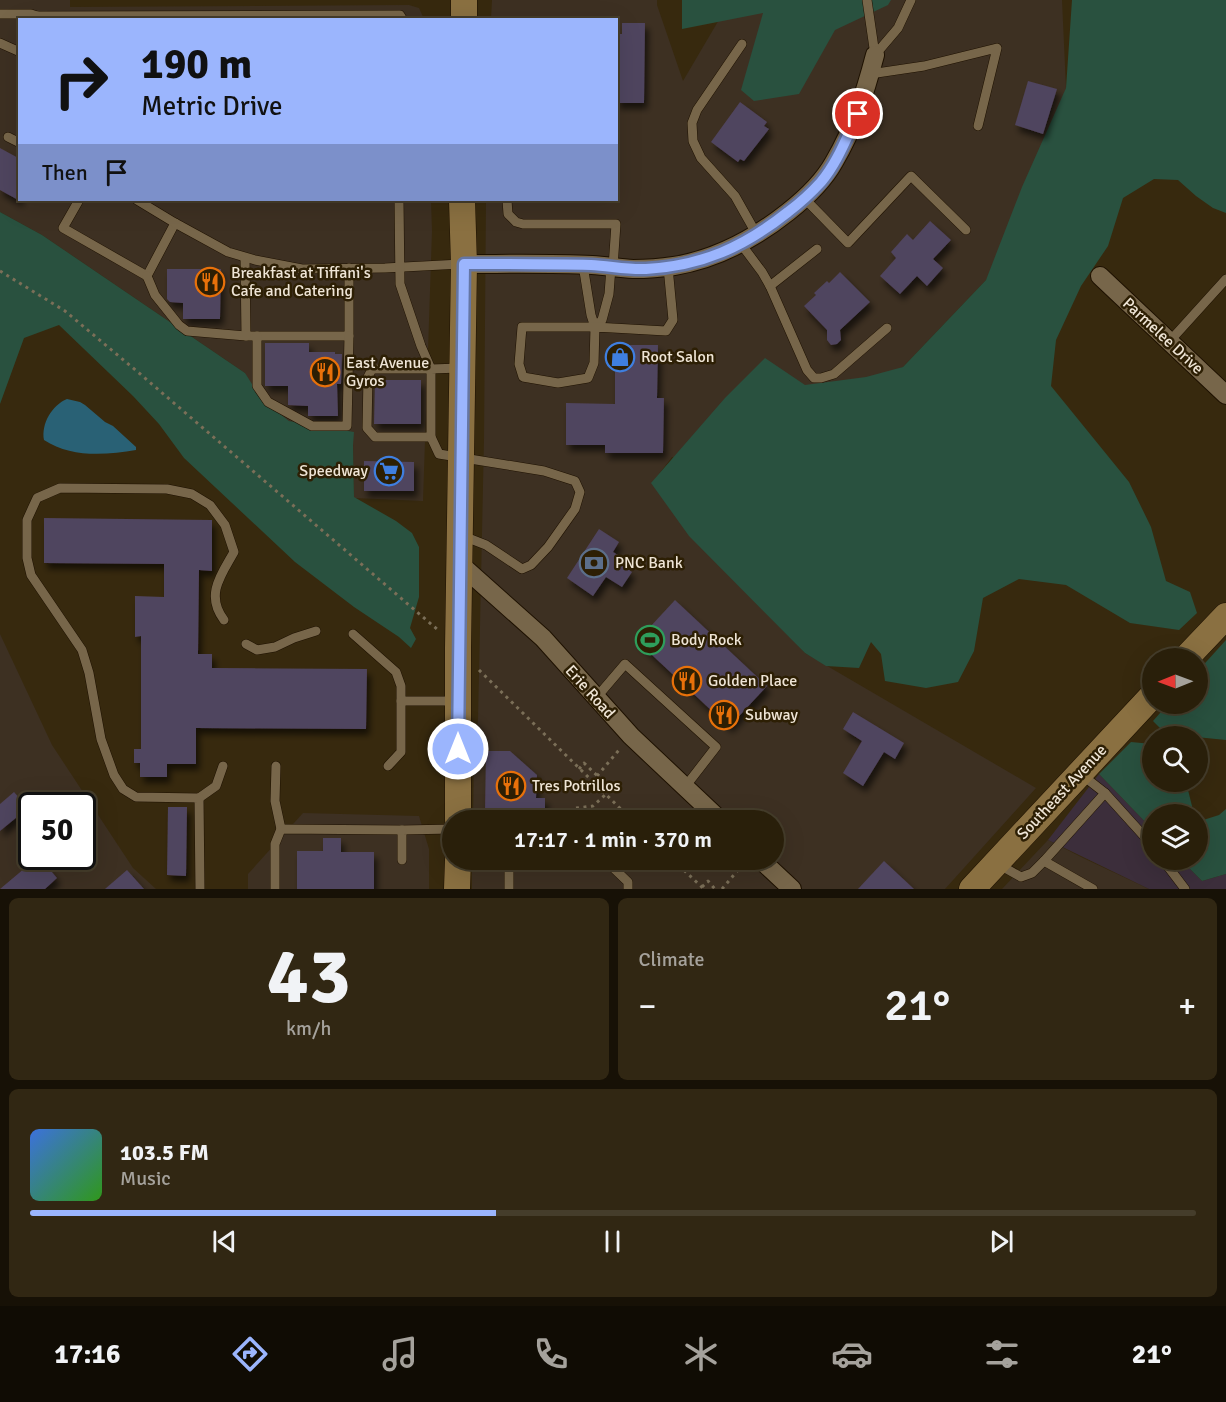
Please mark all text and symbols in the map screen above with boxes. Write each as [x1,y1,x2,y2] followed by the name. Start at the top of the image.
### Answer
[141,39,252,90] text: 190 m
[42,42,120,120] icon: right
[832,88,883,139] pin
[141,90,283,123] text: Metric Drive
[841,97,874,130] icon: arrive
[100,156,133,189] icon: arrive
[42,159,88,186] text: Then
[231,263,371,301] place label: Breakfast at Tiffani's Cafe and Catering
[194,266,226,298] restaurant icon: Breakfast at Tiffani's Cafe and Catering
[1118,293,1208,379] street label: Parmelee Drive
[604,341,636,373] shop icon: Root Salon
[641,347,715,367] place label: Root Salon
[346,353,429,391] place label: East Avenue Gyros
[309,356,341,388] restaurant icon: East Avenue Gyros
[373,455,405,487] supermarket icon: Speedway
[299,461,369,481] place label: Speedway
[578,547,610,579] bank icon: PNC Bank
[615,553,683,573] place label: PNC Bank
[634,624,666,656] sports icon: Body Rock
[671,630,742,650] place label: Body Rock
[1142,648,1208,714] north arrow
[1142,648,1208,870] map controls
[561,661,619,723] street label: Erie Road
[671,665,703,697] restaurant icon: Golden Place
[708,671,797,691] place label: Golden Place
[708,699,740,731] restaurant icon: Subway
[745,705,798,725] place label: Subway
[426,717,490,781] position arrow
[1142,726,1208,792] button: search
[1013,740,1111,844] street label: Southeast Avenue
[495,770,527,802] restaurant icon: Tres Potrillos
[532,776,621,796] place label: Tres Potrillos
[18,792,96,870] speed limit sign: 50
[1142,804,1208,870] button: layers
[514,826,712,853] text: 17:17 · 1 min · 370 m
[267,929,351,1025] text: 43
[639,947,704,972] text: Climate
[884,978,950,1033] text: 21°
[639,986,656,1027] text: −
[1178,986,1196,1027] text: +
[286,1016,331,1041] text: km/h
[120,1139,209,1166] text: 103.5 FM
[120,1166,171,1191] text: Music
[208,1225,241,1258] icon: previous
[596,1225,629,1258] icon: pause
[985,1225,1018,1258] icon: next
[229,1333,271,1375] icon: directions
[379,1333,421,1375] icon: music
[530,1333,572,1375] icon: phone
[680,1333,722,1375] icon: climate
[831,1333,873,1375] icon: car
[981,1333,1023,1375] icon: filters
[54,1338,121,1371] text: 17:16
[1132,1338,1172,1371] text: 21°

